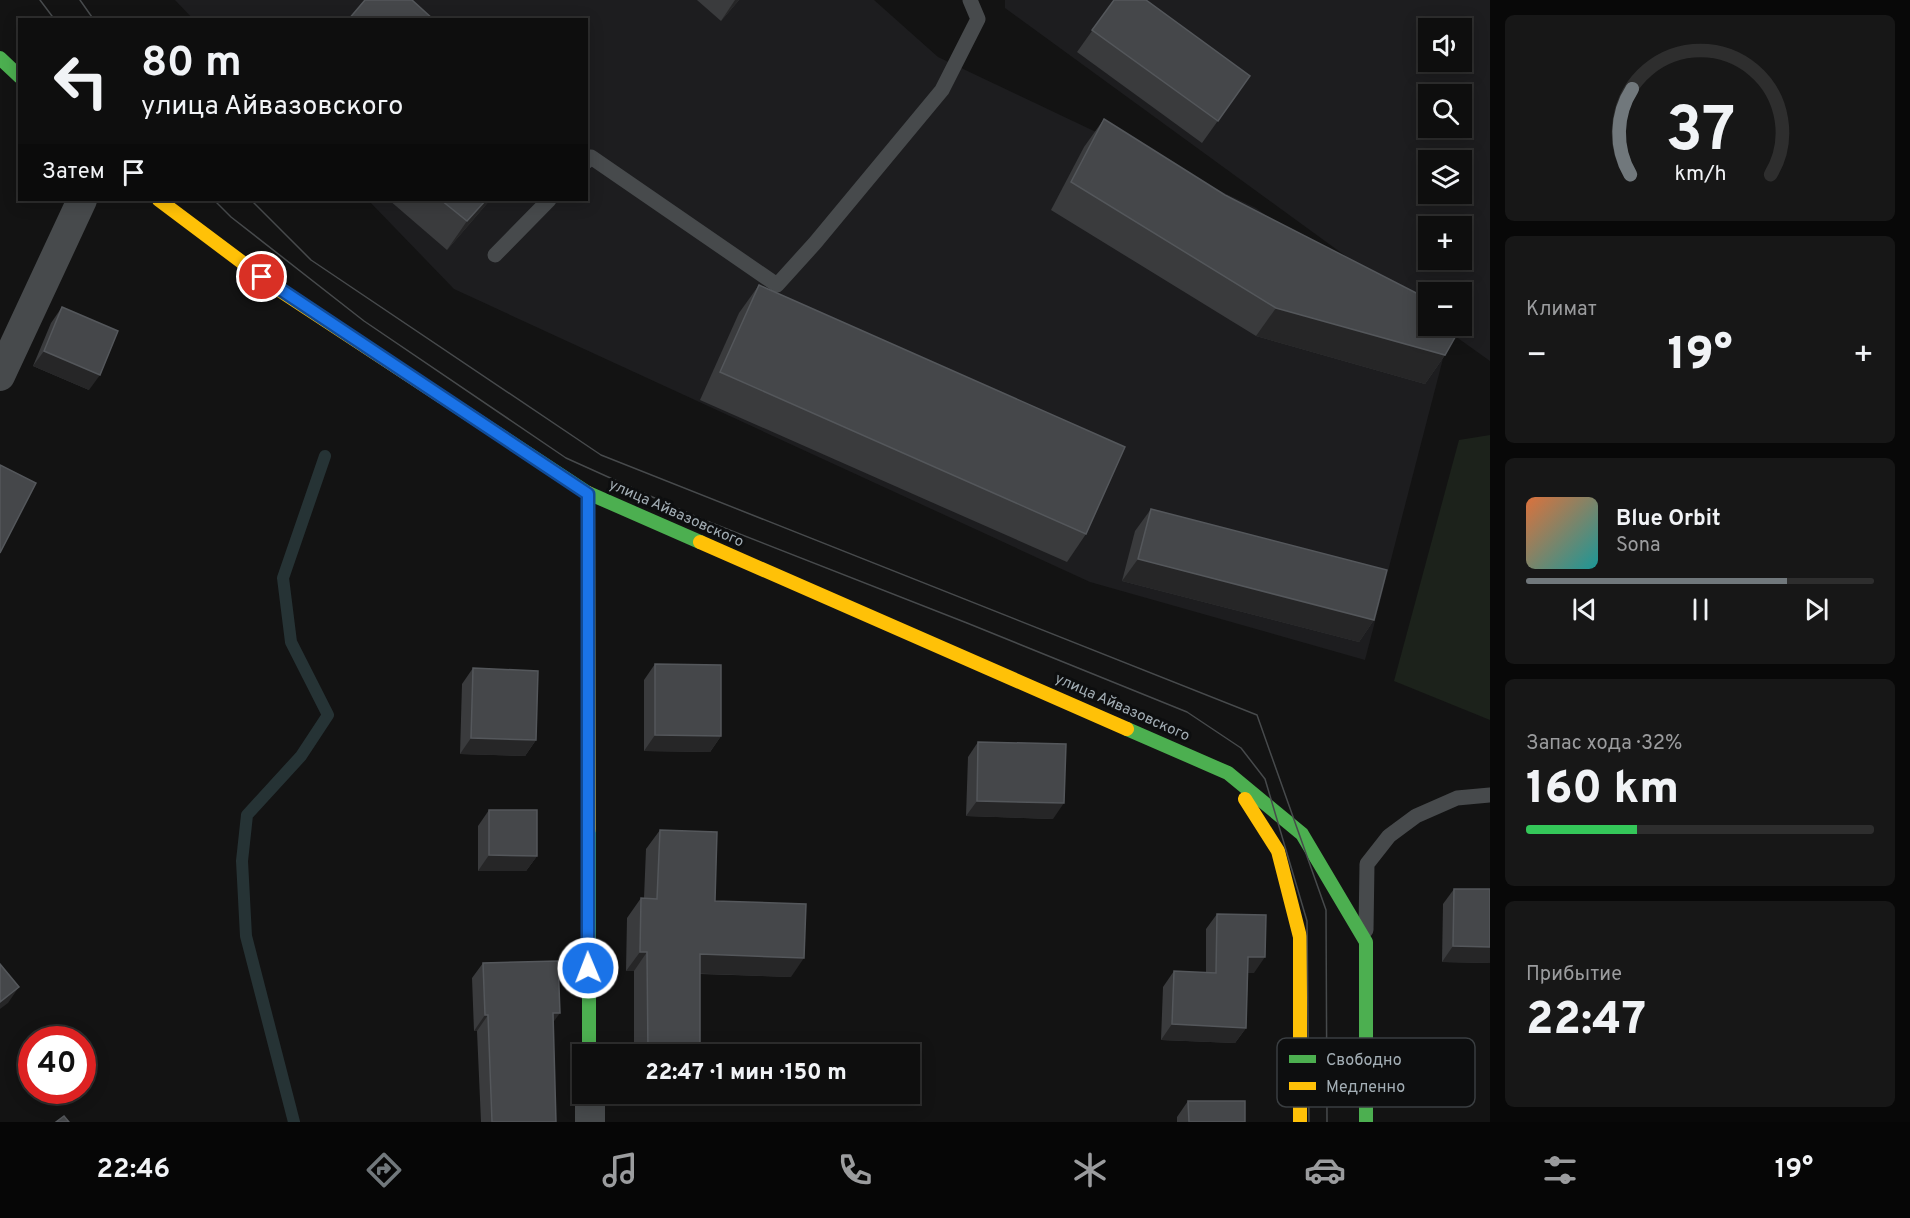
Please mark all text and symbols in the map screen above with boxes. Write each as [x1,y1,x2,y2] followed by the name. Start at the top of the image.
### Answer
[1418,18,1472,336] map controls
[1418,18,1472,72] button: sound
[141,38,242,91] text: 80 m
[42,42,120,120] icon: left
[1418,84,1472,138] button: search
[141,90,403,124] text: улица Айвазовского
[1665,94,1735,173] text: 37
[1418,150,1472,204] button: layers
[117,156,150,189] icon: arrive
[42,159,105,186] text: Затем
[1674,162,1726,189] text: km/h
[1418,216,1472,270] button: +
[236,251,287,302] pin
[245,260,278,293] icon: arrive
[1418,282,1472,336] button: −
[1526,297,1597,323] text: Климат
[1667,328,1733,385] text: 19°
[1526,336,1547,378] text: −
[1853,336,1874,378] text: +
[606,476,746,552] street label: улица Айвазовского
[1616,506,1721,533] text: Blue Orbit
[1616,533,1661,559] text: Sona
[1568,593,1601,626] icon: previous
[1684,593,1717,626] icon: pause
[1800,593,1833,626] icon: next
[1052,670,1192,746] street label: улица Айвазовского
[1526,731,1682,757] text: Запас хода · 32%
[1526,762,1679,819] text: 160 km
[556,936,620,1000] position arrow
[1526,962,1622,988] text: Прибытие
[1526,993,1646,1050] text: 22:47
[18,1026,96,1104] speed limit sign: 40
[1277,1038,1475,1107] legend
[1326,1051,1402,1071] text: Свободно
[645,1060,847,1087] text: 22:47 · 1 мин · 150 m
[1326,1078,1405,1098] text: Медленно
[363,1149,405,1191] icon: directions
[599,1149,641,1191] icon: music
[834,1149,876,1191] icon: phone
[1069,1149,1111,1191] icon: climate
[1304,1149,1346,1191] icon: car
[1539,1149,1581,1191] icon: filters
[97,1153,170,1187] text: 22:46
[1775,1153,1813,1187] text: 19°

